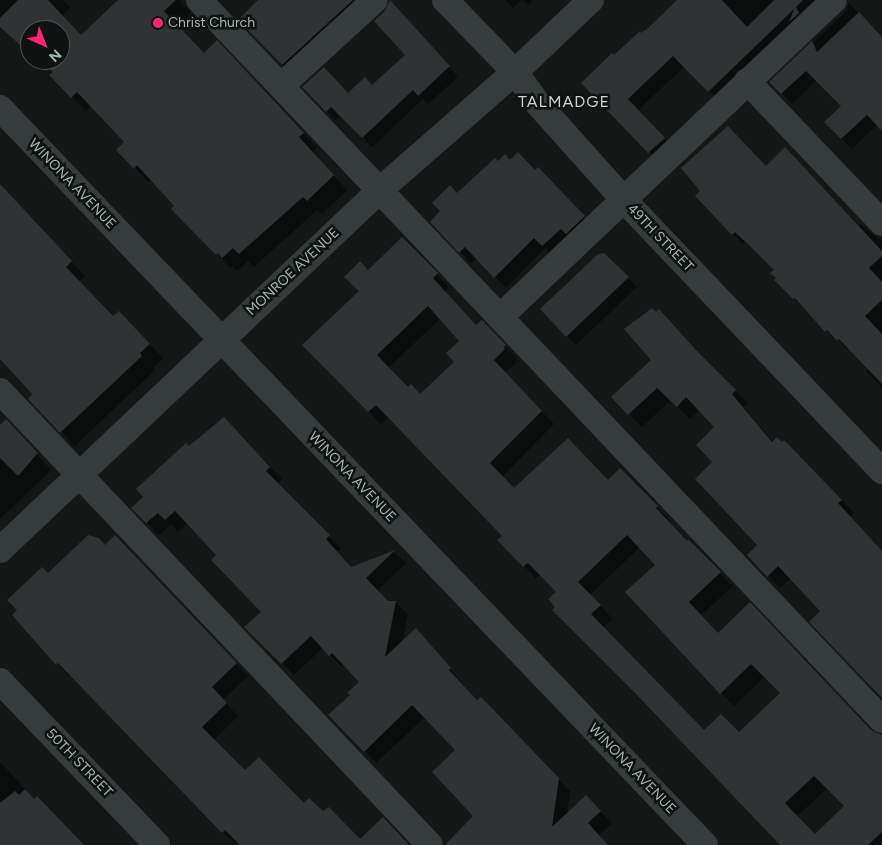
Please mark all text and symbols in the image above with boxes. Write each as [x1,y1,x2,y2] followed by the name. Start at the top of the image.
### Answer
[168,15,255,31] place label: Christ Church
[152,17,164,29] marker: Christ Church
[20,20,70,70] north arrow
[45,46,65,65] text: N
[517,92,611,112] district label: TALMADGE
[25,136,119,232] street label: WINONA AVENUE
[623,201,697,275] street label: 49TH STREET
[243,225,343,319] street label: MONROE AVENUE
[305,429,399,525] street label: WINONA AVENUE
[585,721,679,817] street label: WINONA AVENUE
[42,725,116,801] street label: 50TH STREET

